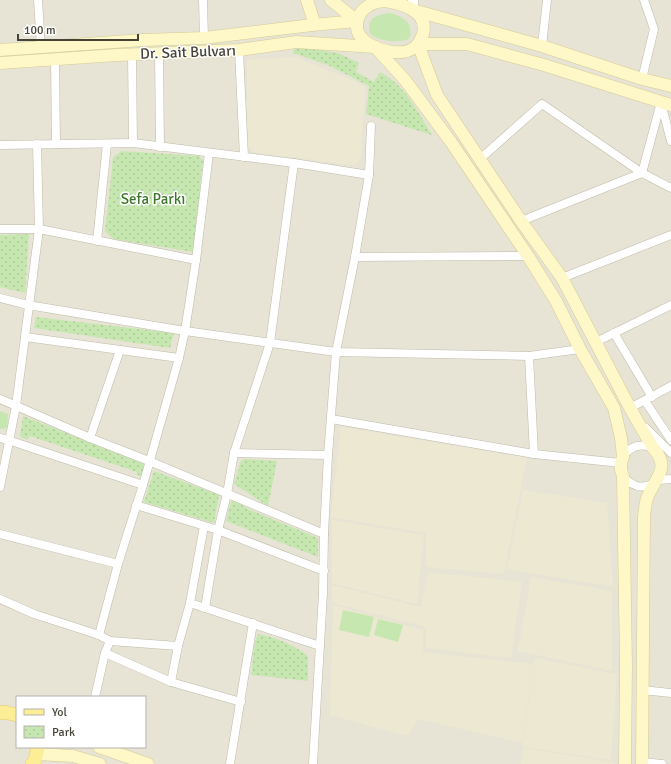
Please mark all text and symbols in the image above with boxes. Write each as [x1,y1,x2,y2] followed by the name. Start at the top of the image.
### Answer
[18,16,138,42] scale bar
[24,23,56,38] text: 100 m
[140,41,236,63] street label: Dr. Sait Bulvarı
[121,190,185,208] park label: Sefa Parkı
[16,696,146,748] legend
[52,705,68,720] text: Yol
[52,725,75,740] text: Park

